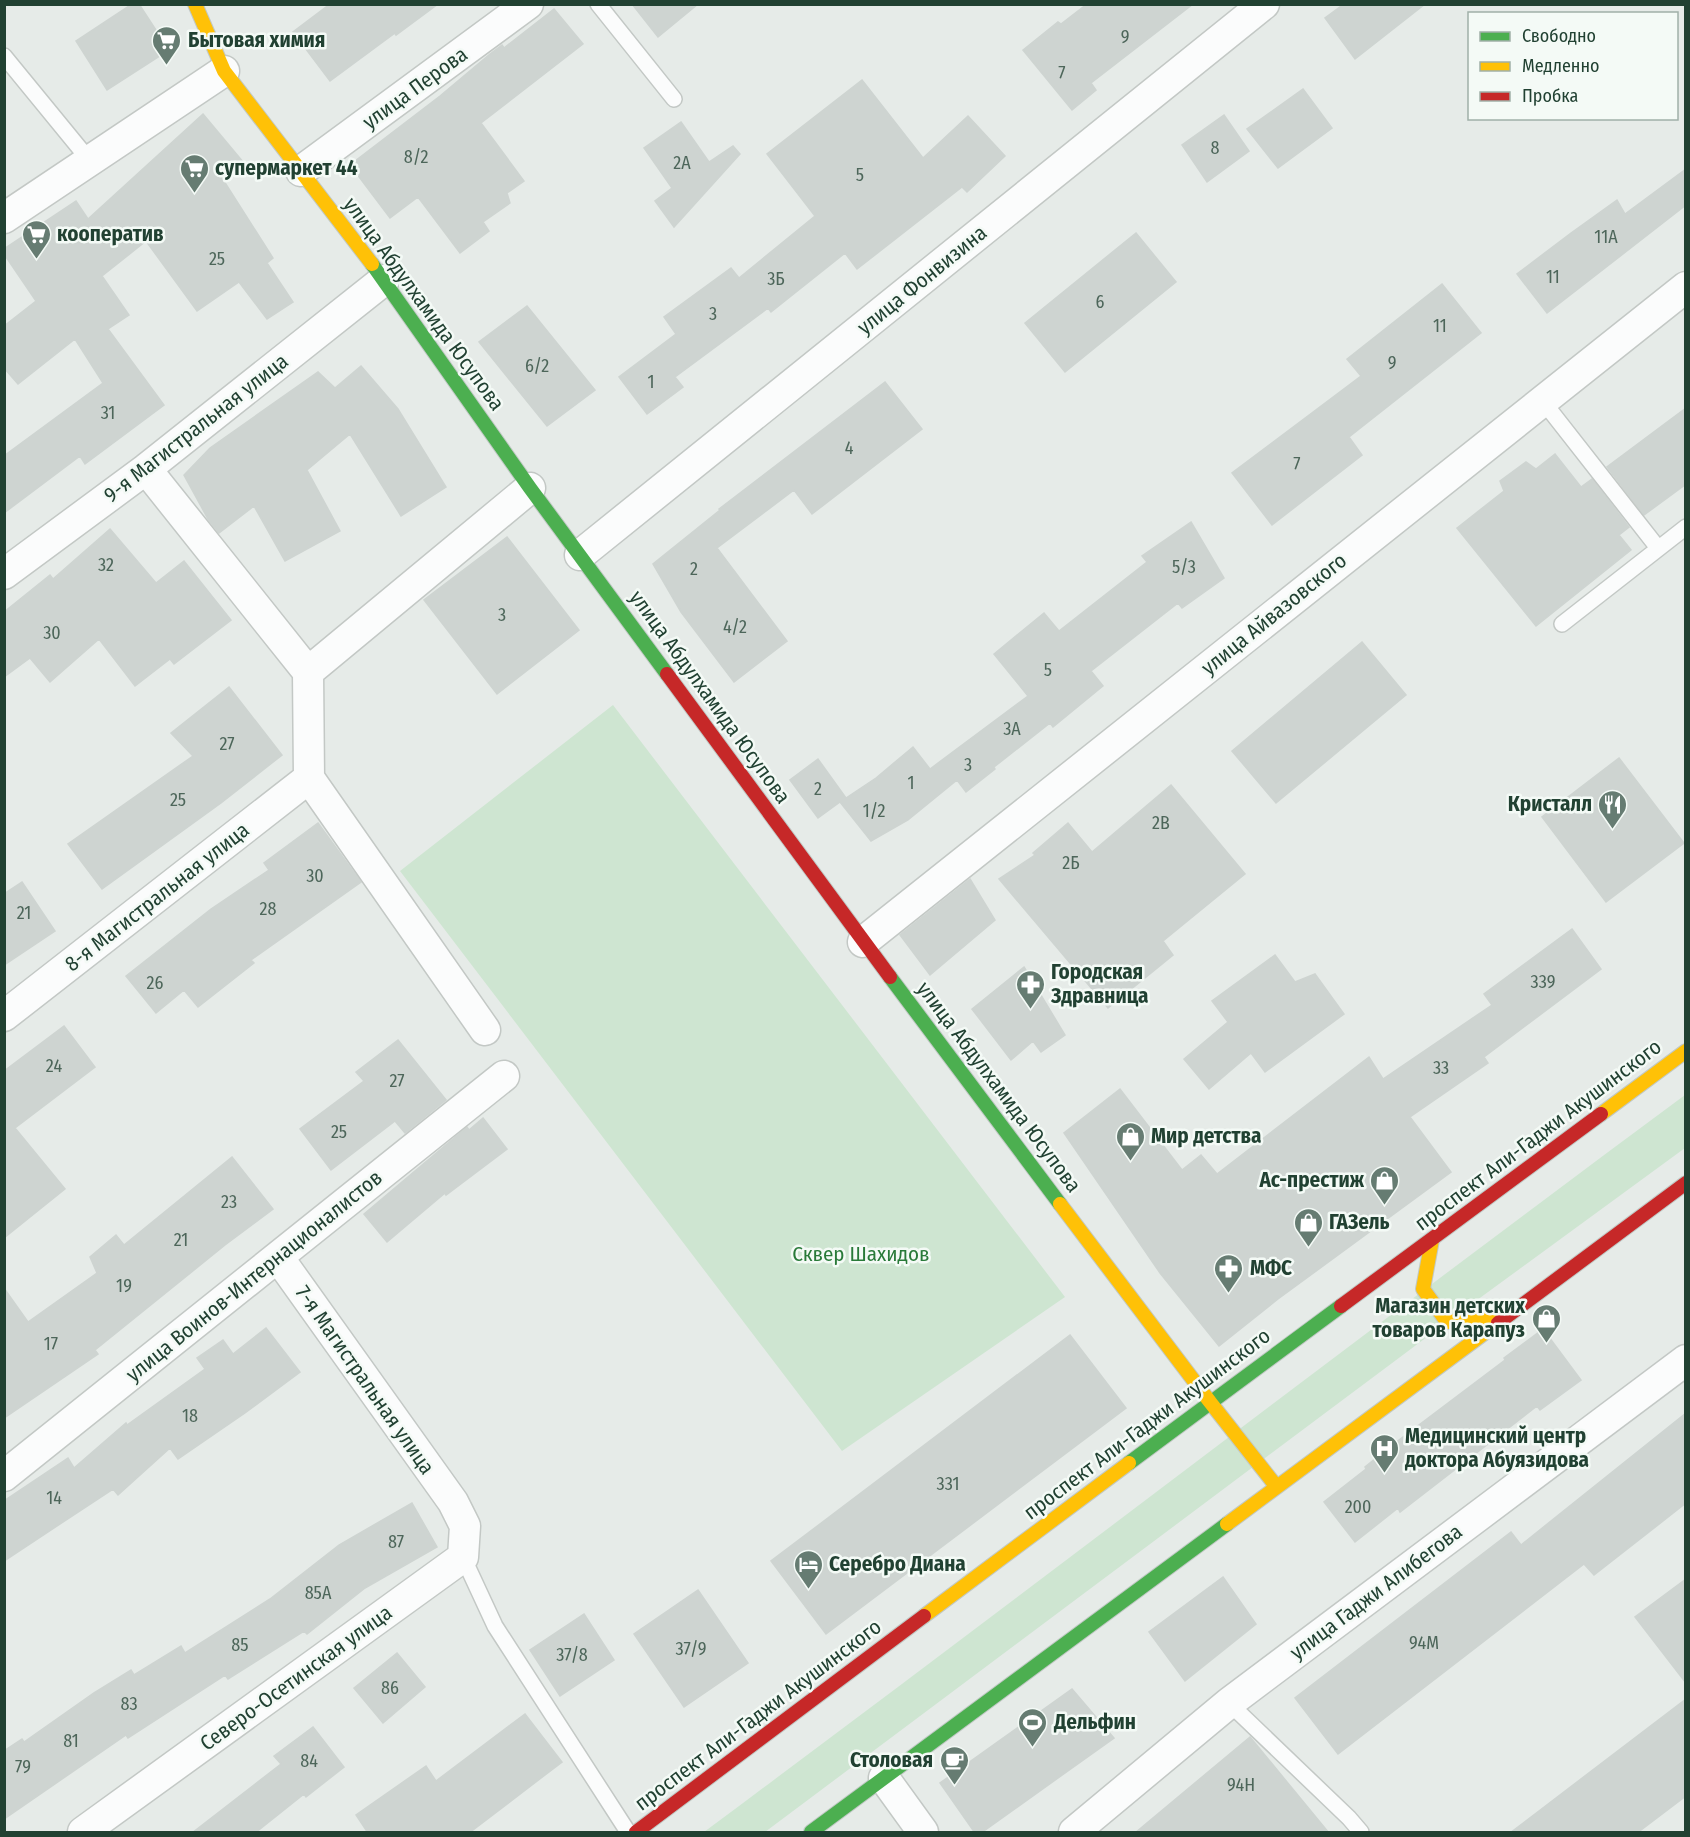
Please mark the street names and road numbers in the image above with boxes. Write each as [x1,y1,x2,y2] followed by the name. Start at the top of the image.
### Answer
[357,41,473,135] street label: улица Перова
[338,192,510,416] street label: улица Абдулхамида Юсупова
[852,220,992,340] street label: улица Фонвизина
[99,348,293,508] street label: 9-я Магистральная улица
[1196,547,1352,681] street label: улица Айвазовского
[624,585,796,809] street label: улица Абдулхамида Юсупова
[60,817,254,977] street label: 8-я Магистральная улица
[911,977,1087,1197] street label: улица Абдулхамида Юсупова
[1410,1034,1666,1236] street label: проспект Али-Гаджи Акушинского
[121,1165,387,1387] street label: улица Воинов-Интернационалистов
[290,1281,440,1479] street label: 7-я Магистральная улица
[1019,1323,1275,1525] street label: проспект Али-Гаджи Акушинского
[1285,1519,1467,1665] street label: улица Гаджи Алибегова
[195,1600,397,1756] street label: Северо-Осетинская улица
[630,1614,886,1816] street label: проспект Али-Гаджи Акушинского

